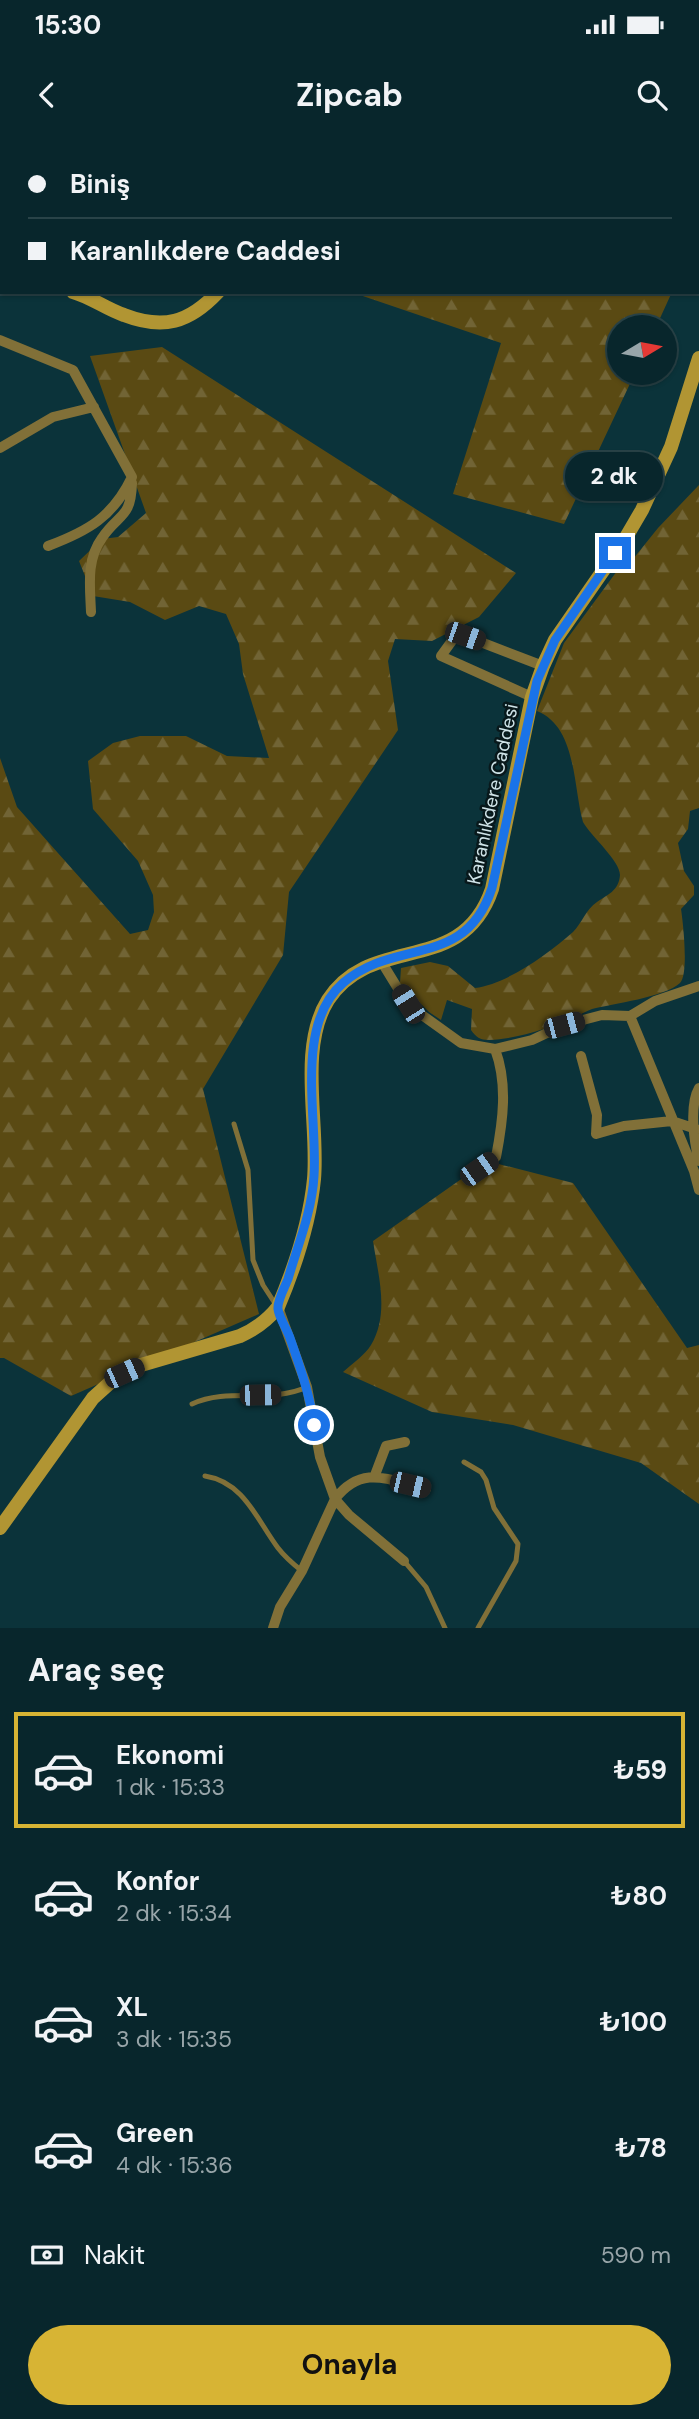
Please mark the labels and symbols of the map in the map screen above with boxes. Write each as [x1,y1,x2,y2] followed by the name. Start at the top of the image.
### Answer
[607,315,677,385] north arrow
[566,452,664,500] callout: 2 dk
[599,537,631,569] route end
[442,619,489,653] car
[461,701,524,887] street label: Karanlıkdere Caddesi
[388,981,429,1027] car
[541,1009,588,1041] car
[456,1148,503,1190] car
[101,1355,148,1391] car
[239,1384,282,1406] car
[298,1409,330,1441] route start
[388,1470,433,1500] car

